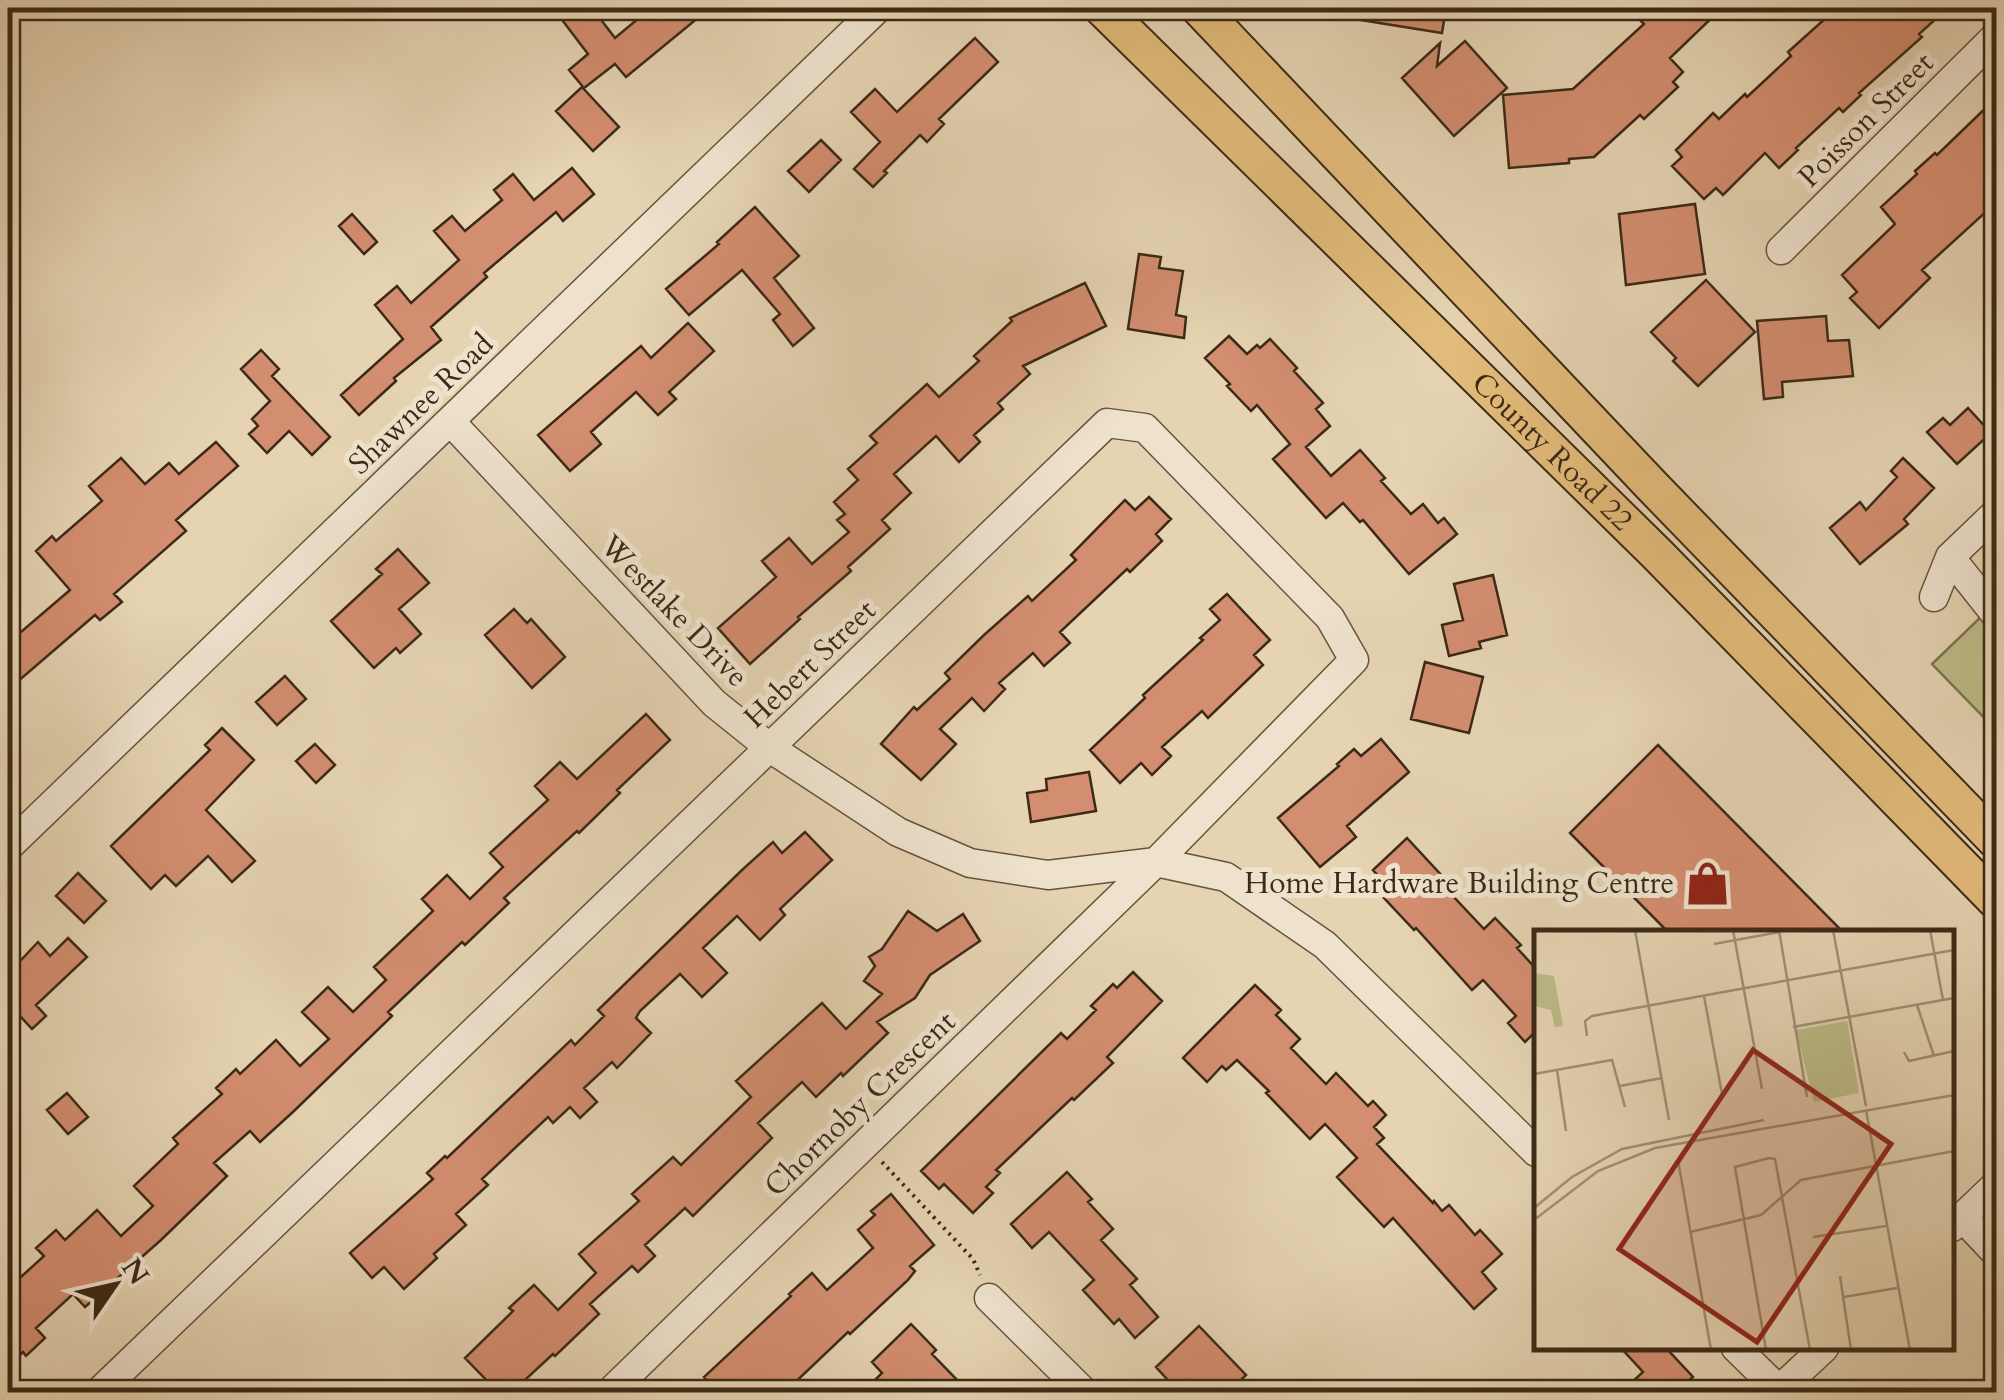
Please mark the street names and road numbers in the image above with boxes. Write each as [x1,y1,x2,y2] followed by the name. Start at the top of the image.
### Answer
[1789,43,1943,197] street label: Poisson Street
[340,324,502,484] street label: Shawnee Road
[1463,363,1642,540] street label: County Road 22
[590,525,757,696] street label: Westlake Drive
[735,590,885,737] street label: Hebert Street
[755,1002,965,1206] street label: Chornoby Crescent

